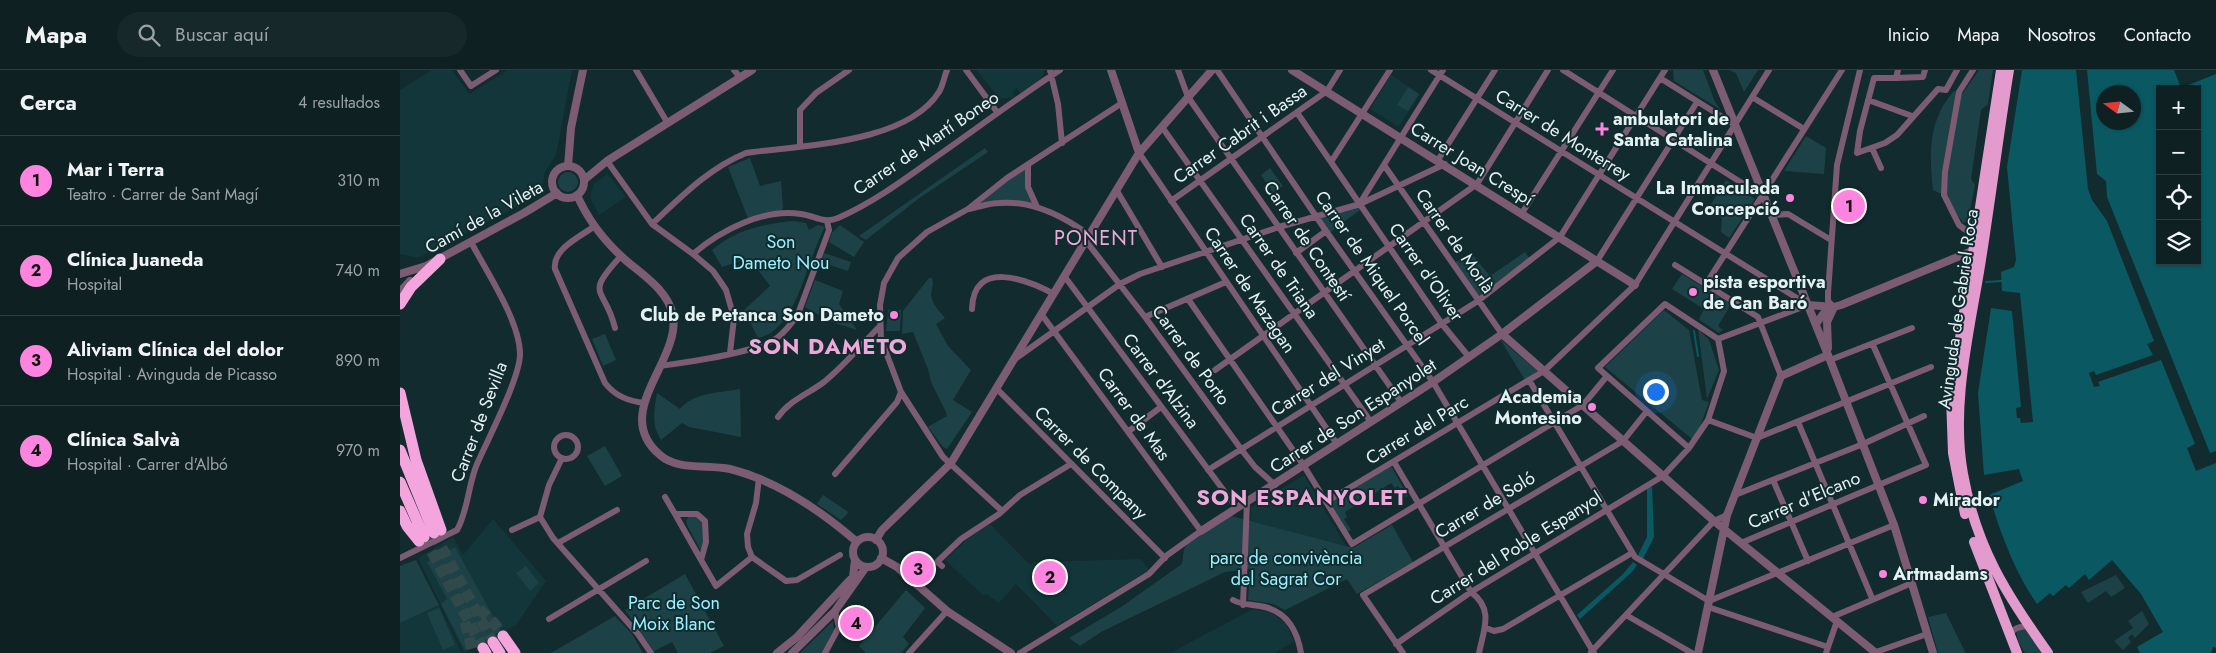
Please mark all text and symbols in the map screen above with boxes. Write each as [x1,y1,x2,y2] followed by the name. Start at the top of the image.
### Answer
[117,12,467,57] search box
[25,17,87,52] text: Mapa
[135,21,163,49] icon: search
[175,21,269,48] text: Buscar aquí
[1888,22,1929,48] text: Inicio
[1957,22,1999,48] text: Mapa
[2027,22,2096,48] text: Nosotros
[2124,22,2191,48] text: Contacto
[1168,78,1312,190] street label: Carrer Cabrit i Bassa
[1490,83,1636,187] street label: Carrer de Monterrey
[848,84,1004,202] street label: Carrer de Martí Boneo
[2096,85,2141,130] north arrow
[2156,85,2201,265] map controls
[2156,85,2201,130] button: +
[20,88,77,118] text: Cerca
[298,91,380,114] text: 4 resultados
[1613,106,1733,153] place label: ambulatori de Santa Catalina
[1405,116,1540,213] street label: Carrer Joan Crespí
[1595,122,1609,136] marker: ambulatori de Santa Catalina
[2156,130,2201,175] button: −
[67,156,164,183] text: Mar i Terra
[32,169,40,192] text: 1
[337,169,380,192] text: 310 m
[420,174,548,260] street label: Camí de la Vileta
[1656,175,1780,222] place label: La Immaculada Concepció
[2156,175,2201,220] button: locate
[1257,176,1358,308] street label: Carrer de Contestí
[67,183,259,206] text: Teatro · Carrer de Sant Magí
[1409,183,1501,299] street label: Carrer de Morlà
[1309,185,1435,351] street label: Carrer de Miquel Porcel
[1833,187,1865,225] pin: 1
[1784,192,1796,204] marker: La Immaculada Concepció
[1931,207,1985,411] street label: Avinguda de Gabriel Roca
[1233,208,1325,324] street label: Carrer de Triana
[1382,217,1470,327] street label: Carrer d'Oliver
[2156,220,2201,265] button: layers
[1198,222,1302,358] street label: Carrer de Mazagan
[1054,224,1138,253] district label: PONENT
[733,229,829,276] park label: Son Dameto Nou
[67,246,203,273] text: Clínica Juaneda
[31,259,41,282] text: 2
[335,259,380,282] text: 740 m
[1703,269,1826,316] place label: pista esportiva de Can Baró
[67,273,122,296] text: Hospital
[1687,286,1699,298] marker: pista esportiva de Can Baró
[1146,299,1236,411] street label: Carrer de Porto
[640,302,884,328] place label: Club de Petanca Son Dameto
[888,309,900,321] marker: Club de Petanca Son Dameto
[1116,328,1206,434] street label: Carrer d'Alzina
[748,330,908,362] district label: SON DAMETO
[1266,331,1391,423] street label: Carrer del Vinyet
[67,336,284,363] text: Aliviam Clínica del dolor
[31,349,41,372] text: 3
[335,349,380,372] text: 890 m
[1265,352,1442,480] street label: Carrer de Son Espanyolet
[444,358,514,486] street label: Carrer de Sevilla
[1091,362,1177,466] street label: Carrer de Mas
[67,363,277,386] text: Hospital · Avinguda de Picasso
[1643,379,1669,405] your location
[1495,384,1582,431] place label: Academia Montesino
[1361,389,1473,471] street label: Carrer del Parc
[1028,400,1154,526] street label: Carrer de Company
[1586,401,1598,413] marker: Academia Montesino
[67,426,180,453] text: Clínica Salvà
[30,439,42,462] text: 4
[336,439,380,462] text: 970 m
[67,453,228,476] text: Hospital · Carrer d'Albó
[1430,465,1540,545] street label: Carrer de Soló
[1744,465,1864,535] street label: Carrer d'Elcano
[1196,481,1408,513] district label: SON ESPANYOLET
[1425,484,1607,612] street label: Carrer del Poble Espanyol
[1933,487,2001,513] place label: Mirador
[1917,494,1929,506] marker: Mirador
[1210,545,1362,592] park label: parc de convivència del Sagrat Cor
[902,550,934,588] pin: 3
[1034,558,1066,596] pin: 2
[1892,561,1988,587] place label: Artmadams
[1877,568,1889,580] marker: Artmadams
[628,590,720,637] park label: Parc de Son Moix Blanc
[840,604,872,642] pin: 4

